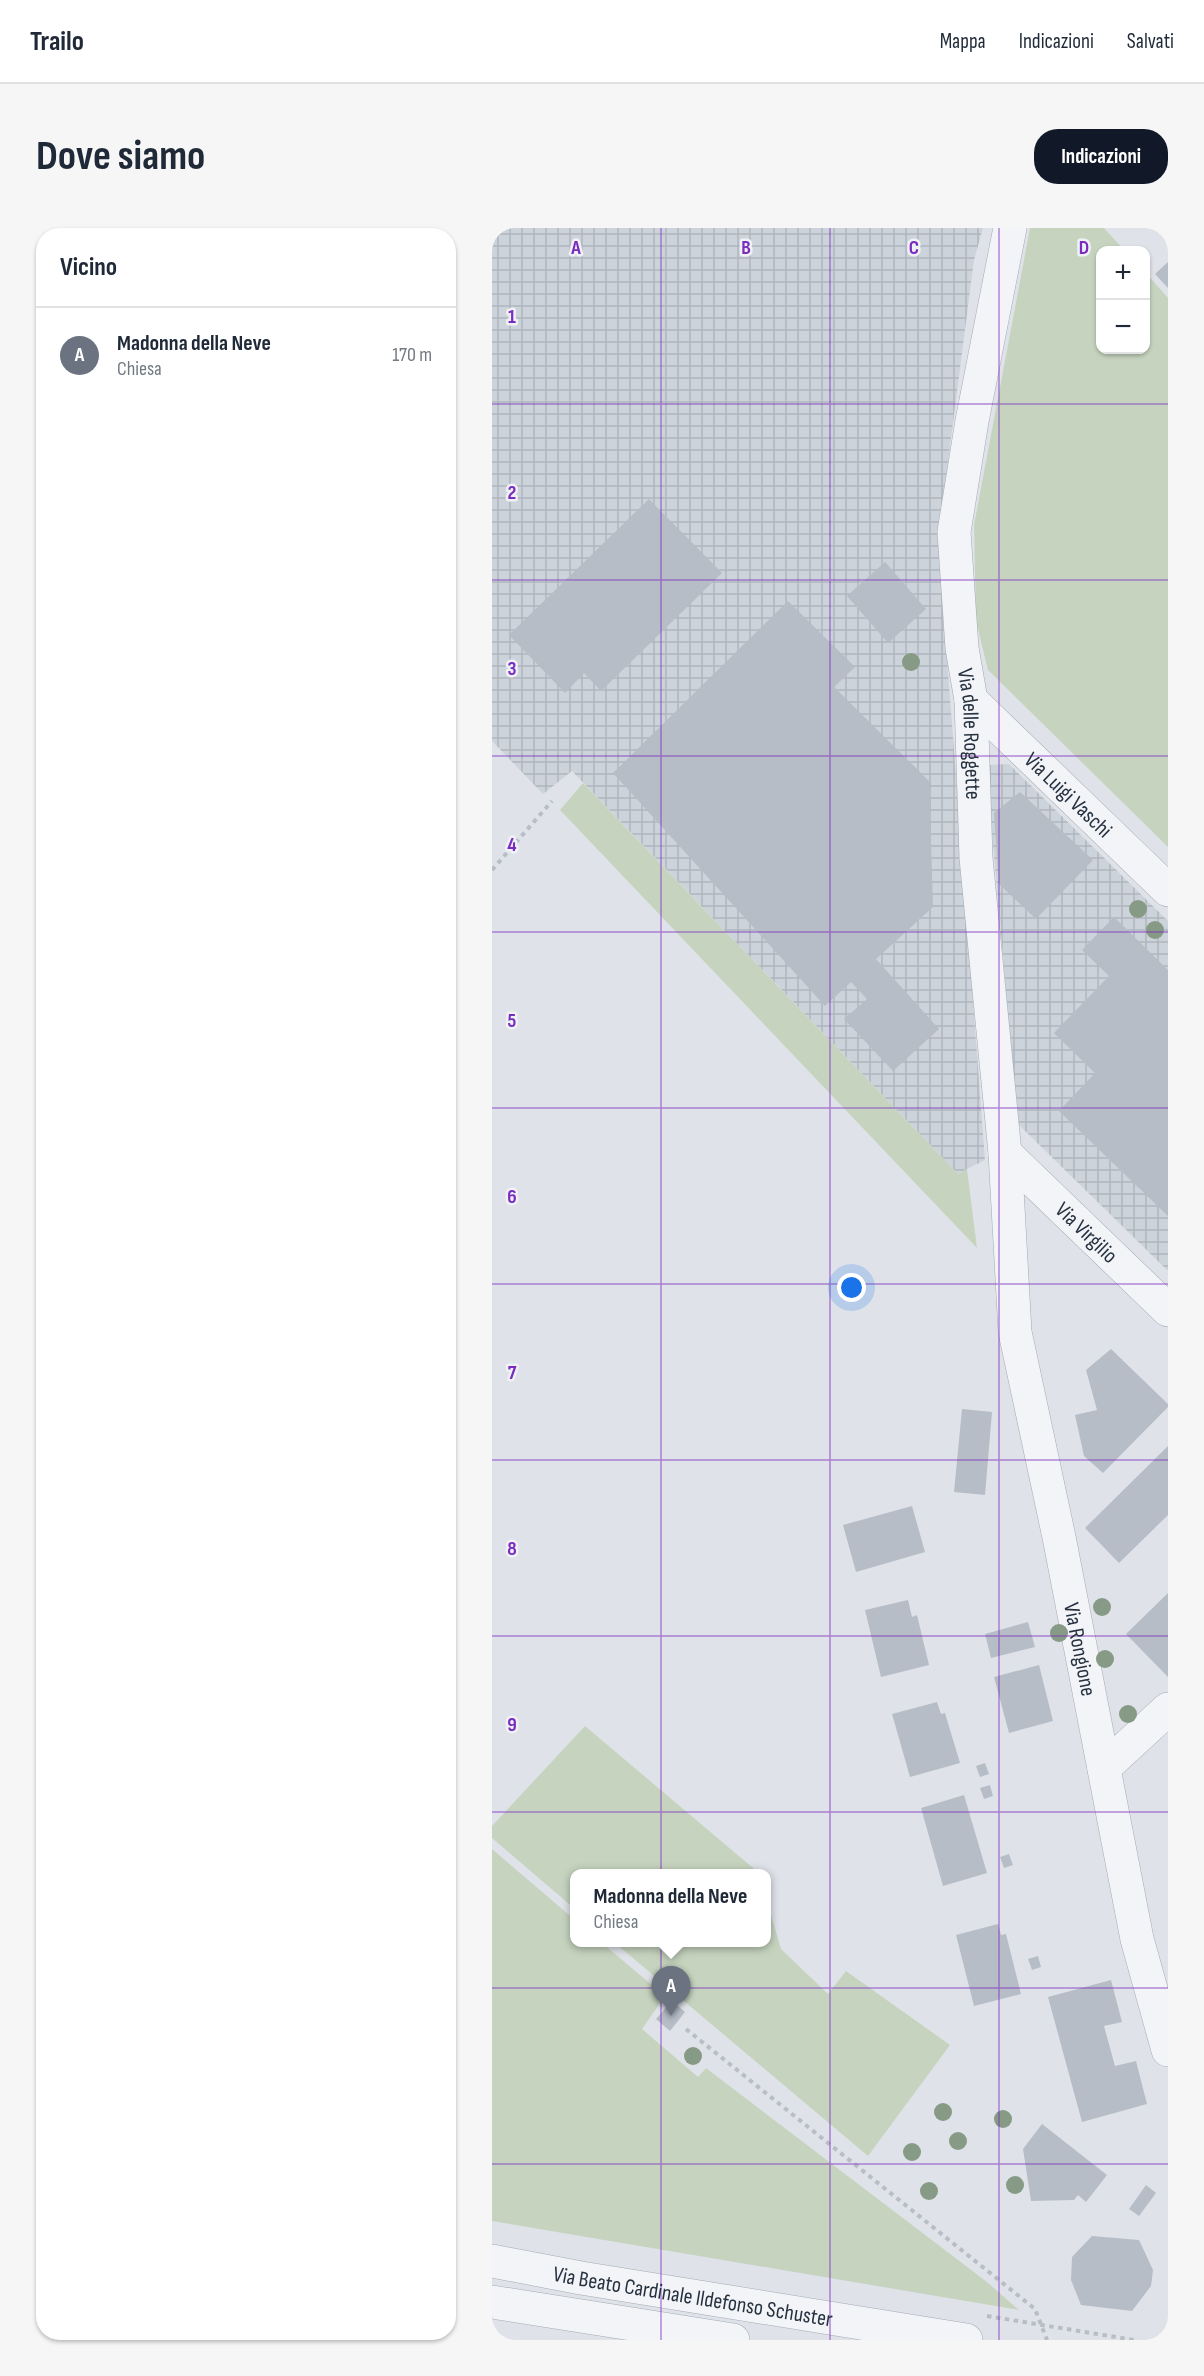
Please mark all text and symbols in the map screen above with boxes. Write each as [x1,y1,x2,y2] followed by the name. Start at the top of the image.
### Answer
[30,25,84,58] text: Trailo
[940,29,986,54] text: Mappa
[1019,29,1094,54] text: Indicazioni
[1127,29,1174,54] text: Salvati
[1034,129,1168,184] button: Indicazioni
[36,131,205,182] text: Dove siamo
[570,236,581,260] text: A
[741,236,751,260] text: B
[909,236,919,260] text: C
[1079,236,1089,260] text: D
[1096,246,1150,354] map controls
[1096,246,1150,300] button: +
[60,252,117,283] text: Vicino
[1096,300,1150,354] button: −
[508,305,516,329] text: 1
[117,330,271,357] text: Madonna della Neve
[75,343,84,367] text: A
[392,343,432,367] text: 170 m
[117,357,162,381] text: Chiesa
[508,481,516,505] text: 2
[508,657,517,681] text: 3
[951,666,986,800] street label: Via delle Roggette
[1018,747,1117,844] street label: Via Luigi Vaschi
[507,833,517,857] text: 4
[508,1009,517,1033] text: 5
[507,1185,517,1209] text: 6
[1049,1197,1123,1269] street label: Via Virgilio
[837,1273,866,1302] your location
[508,1361,517,1385] text: 7
[507,1537,517,1561] text: 8
[1057,1600,1102,1699] street label: Via Rongione
[507,1713,517,1737] text: 9
[570,1869,771,1947] popup
[594,1883,747,1910] text: Madonna della Neve
[594,1910,638,1934] text: Chiesa
[652,1966,690,2016] pin: A
[551,2261,834,2333] street label: Via Beato Cardinale Ildefonso Schuster

